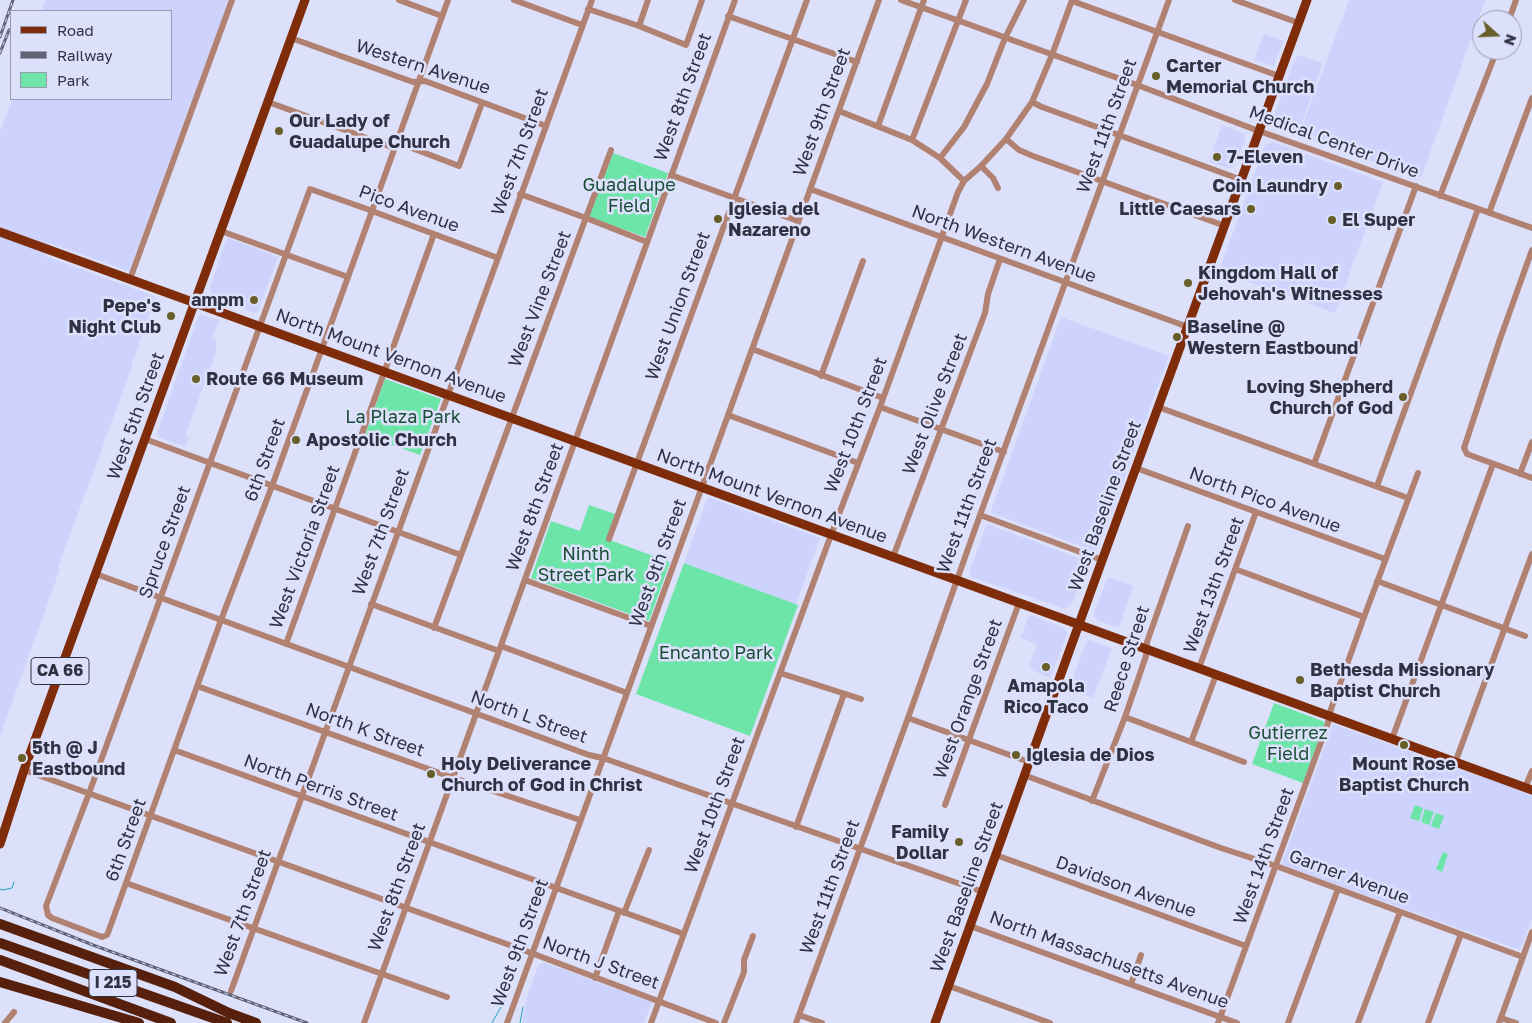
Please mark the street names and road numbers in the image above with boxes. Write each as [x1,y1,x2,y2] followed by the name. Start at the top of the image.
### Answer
[650,30,716,164] street label: West 8th Street
[353,35,493,99] street label: Western Avenue
[789,45,855,179] street label: West 9th Street
[1073,56,1141,196] street label: West 11th Street
[487,85,553,219] street label: West 7th Street
[1246,101,1422,183] street label: Medical Center Drive
[356,181,462,237] street label: Pico Avenue
[909,201,1099,287] street label: North Western Avenue
[504,228,576,370] street label: West Vine Street
[641,229,715,383] street label: West Union Street
[273,304,509,408] street label: North Mount Vernon Avenue
[898,330,972,478] street label: West Olive Street
[103,349,169,483] street label: West 5th Street
[820,354,892,496] street label: West 10th Street
[240,415,290,505] street label: 6th Street
[1064,418,1146,594] street label: West Baseline Street
[933,436,1001,576] street label: West 11th Street
[502,440,568,574] street label: West 8th Street
[654,444,890,548] street label: North Mount Vernon Avenue
[265,462,345,632] street label: West Victoria Street
[1186,463,1344,537] street label: North Pico Avenue
[348,465,414,599] street label: West 7th Street
[135,483,195,601] street label: Spruce Street
[625,496,691,630] street label: West 9th Street
[1179,514,1249,656] street label: West 13th Street
[1100,603,1154,715] street label: Reece Street
[929,616,1007,782] street label: West Orange Street
[31,658,89,684] road number: CA 66
[468,686,590,748] street label: North L Street
[303,699,427,761] street label: North K Street
[680,734,750,876] street label: West 10th Street
[241,750,401,826] street label: North Perris Street
[1229,785,1299,927] street label: West 14th Street
[101,795,151,885] street label: 6th Street
[926,799,1008,975] street label: West Baseline Street
[796,817,864,957] street label: West 11th Street
[364,820,430,954] street label: West 8th Street
[1286,845,1412,909] street label: Garner Avenue
[210,846,276,980] street label: West 7th Street
[1053,852,1199,922] street label: Davidson Avenue
[487,876,553,1010] street label: West 9th Street
[986,907,1232,1013] street label: North Massachusetts Avenue
[540,932,662,994] street label: North J Street
[89,970,137,996] road number: I 215

